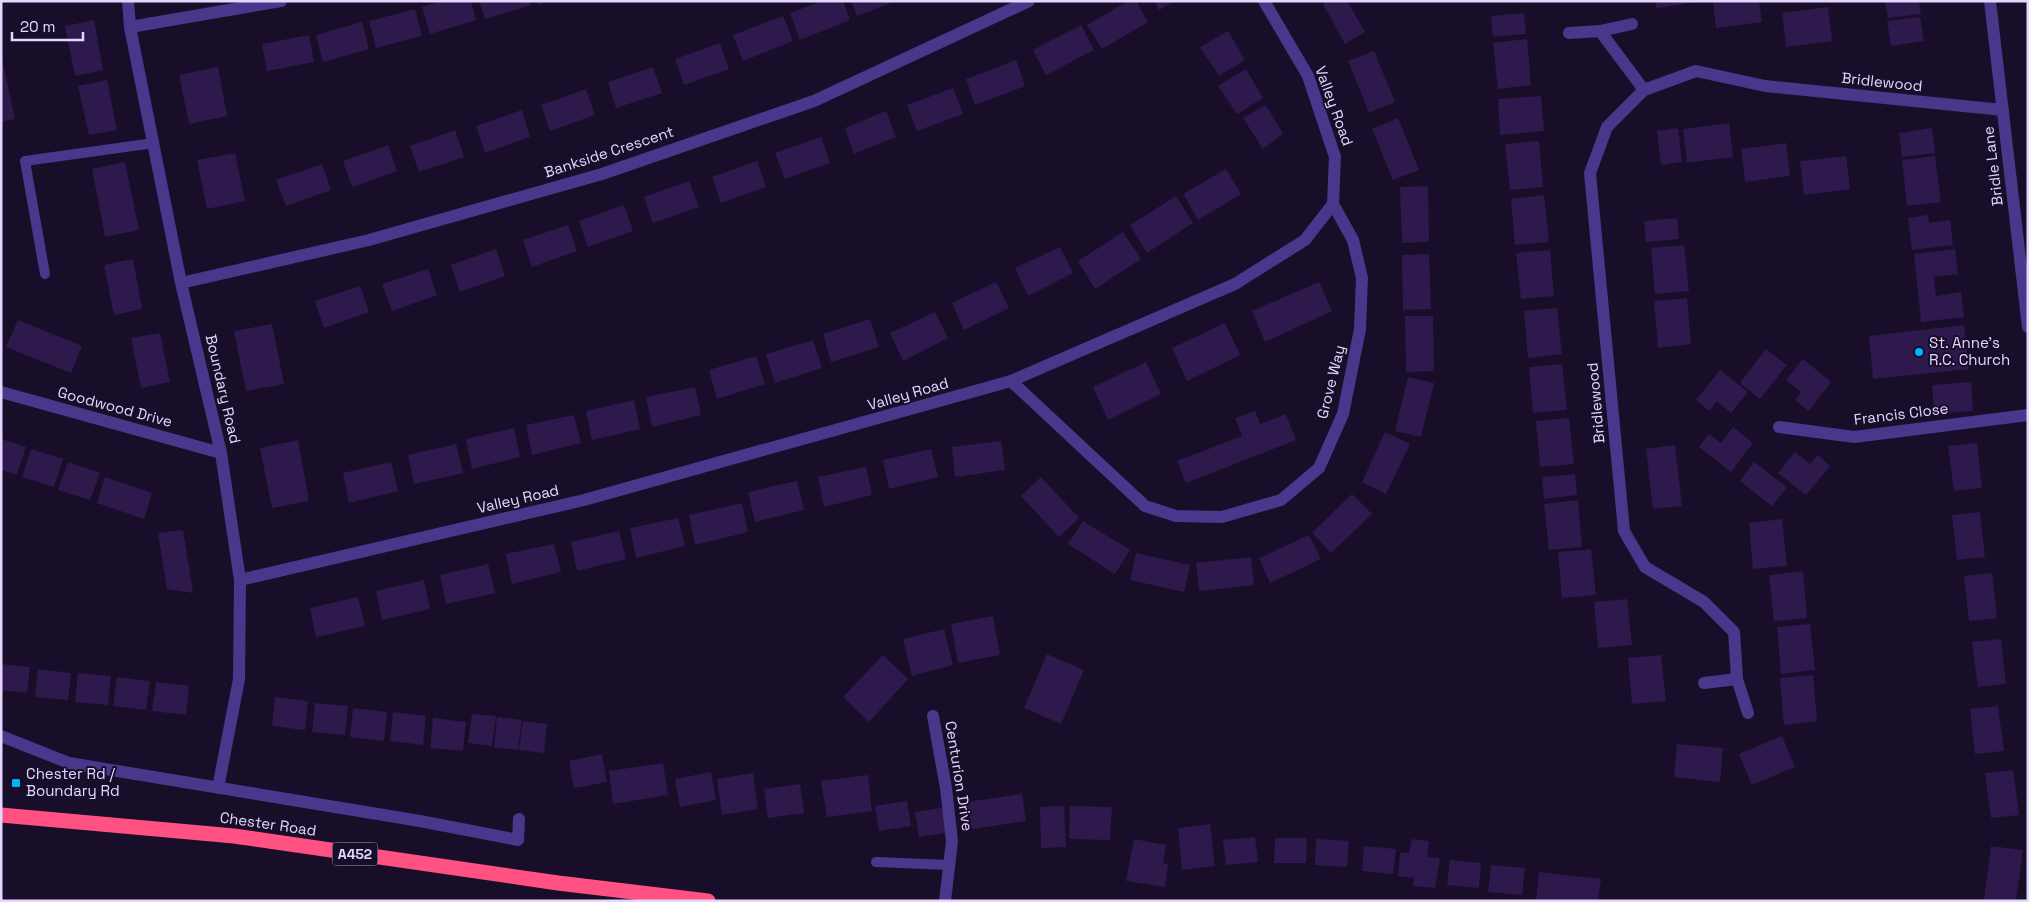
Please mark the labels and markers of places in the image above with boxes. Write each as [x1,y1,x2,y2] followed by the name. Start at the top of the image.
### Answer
[1929,333,2010,369] place label: St. Anne's R.C. Church
[1913,346,1925,358] marker: St. Anne's R.C. Church
[26,764,120,800] place label: Chester Rd / Boundary Rd
[10,777,22,789] marker: Chester Rd / Boundary Rd

